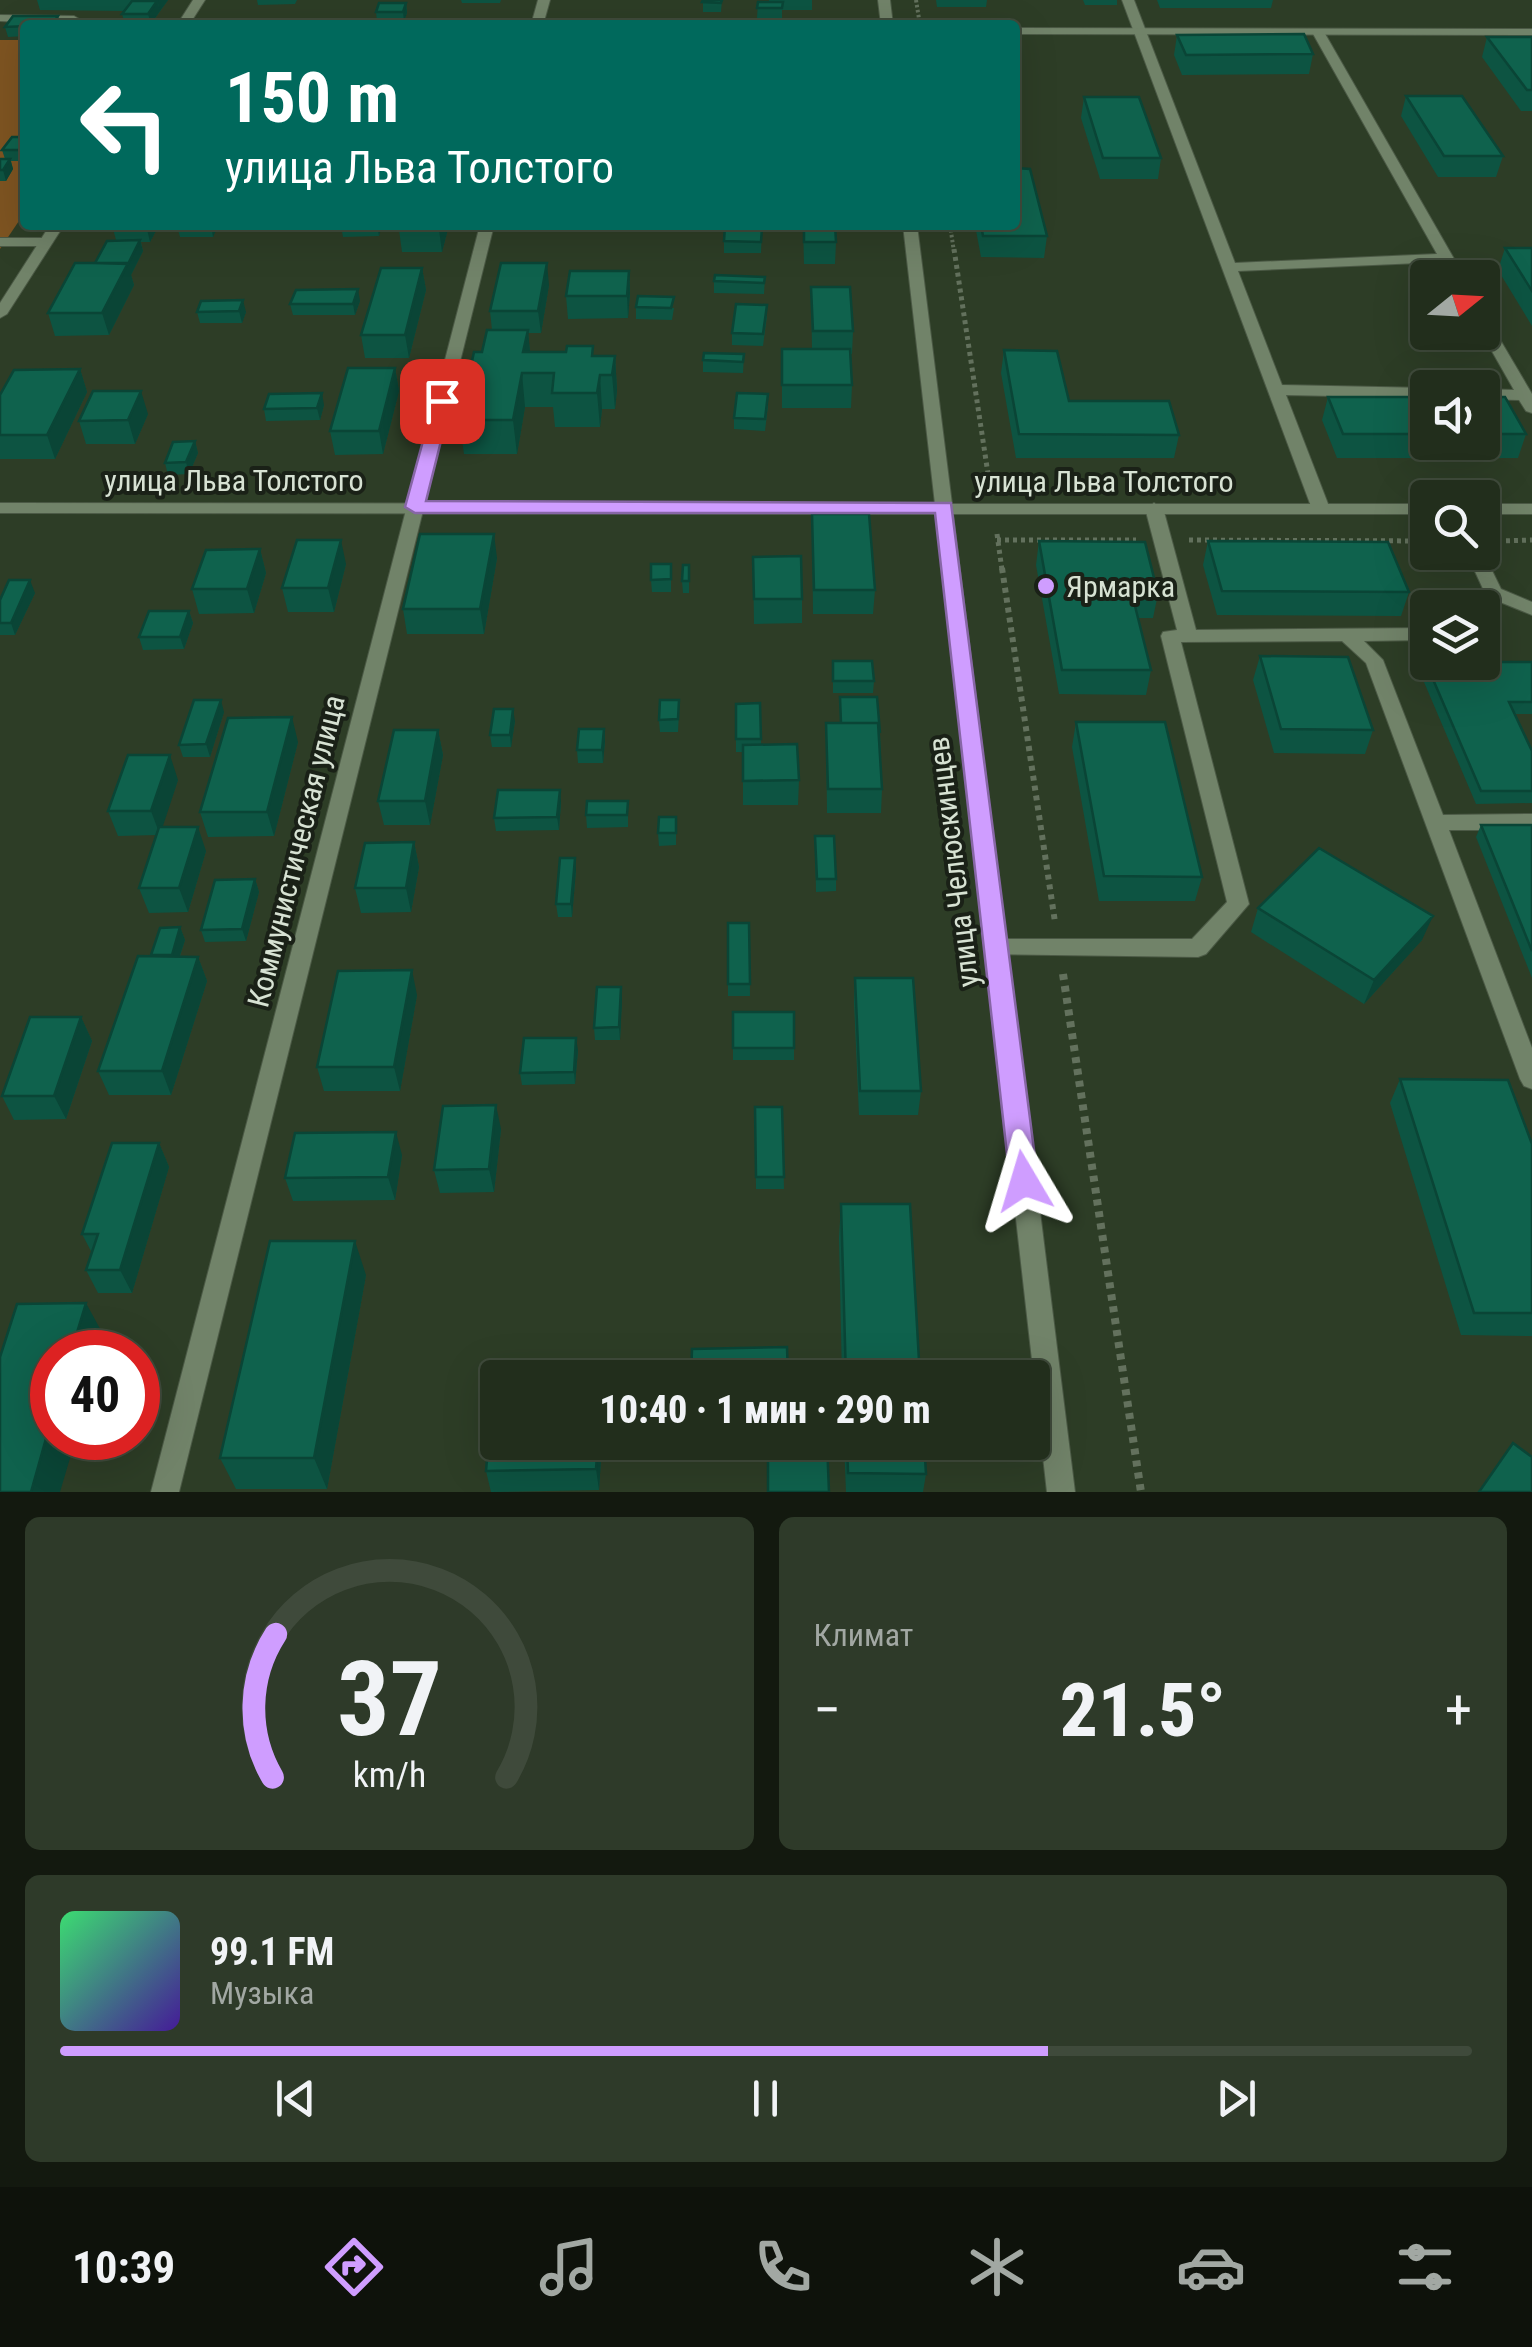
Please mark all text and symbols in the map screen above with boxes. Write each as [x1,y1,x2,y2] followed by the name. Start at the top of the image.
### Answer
[225,57,399,139] text: 150 m
[60,60,190,190] icon: left
[225,141,614,194] text: улица Льва Толстого
[1410,260,1500,350] north arrow
[1410,260,1500,680] map controls
[400,359,485,444] pin
[1410,370,1500,460] button: sound
[415,374,470,429] icon: arrive
[104,463,364,498] street label: улица Льва Толстого
[974,464,1234,499] street label: улица Льва Толстого
[1410,480,1500,570] button: search
[1066,569,1175,604] place label: Ярмарка
[1035,575,1057,597] marker: Ярмарка
[1410,590,1500,680] button: layers
[240,691,352,1011] street label: Коммунистическая улица
[920,735,986,989] street label: улица Челюскинцев
[972,1129,1076,1233] position arrow
[30,1330,160,1460] speed limit sign: 40
[599,1388,931,1432] text: 10:40 · 1 мин · 290 m
[814,1616,913,1654] text: Климат
[337,1639,442,1760] text: 37
[1060,1666,1226,1754] text: 21.5°
[814,1678,841,1742] text: −
[1445,1678,1472,1742] text: +
[352,1754,426,1796] text: km/h
[210,1930,334,1974] text: 99.1 FM
[210,1974,314,2012] text: Музыка
[268,2071,323,2126] icon: previous
[738,2071,793,2126] icon: pause
[1209,2071,1264,2126] icon: next
[319,2232,389,2302] icon: directions
[534,2232,604,2302] icon: music
[748,2232,818,2302] icon: phone
[962,2232,1032,2302] icon: climate
[1176,2232,1246,2302] icon: car
[1390,2232,1460,2302] icon: filters
[72,2241,175,2294] text: 10:39

